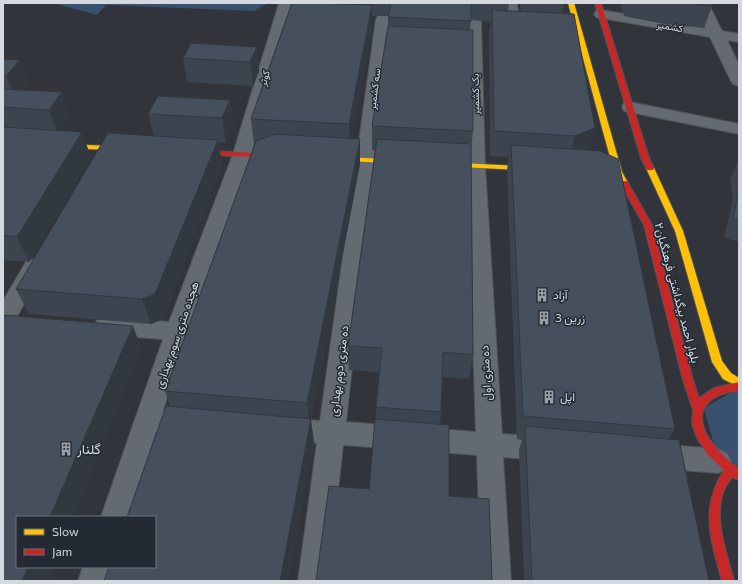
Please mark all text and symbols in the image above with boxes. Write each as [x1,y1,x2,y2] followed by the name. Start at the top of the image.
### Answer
[655,18,685,35] street label: کشمیر
[256,68,273,88] street label: کوثر
[365,68,383,111] street label: سه کشمیر
[469,73,482,116] street label: یک کشمیر
[651,221,703,365] street label: بلوار احمد بیگداشتی فرهنگیان۲
[151,279,203,391] street label: هجده متری سوم بهداری
[534,287,550,303] building icon: آزاد
[553,287,569,303] place label: آزاد
[536,310,552,326] building icon: زرین 3
[555,310,585,326] place label: زرین 3
[325,324,353,417] street label: ده متری دوم بهداری
[477,345,495,401] street label: ده متری اول
[541,389,557,405] building icon: اپل
[560,389,575,405] place label: اپل
[76,440,101,458] place label: گلنار
[58,441,74,457] building icon: گلنار
[16,516,156,568] legend
[52,524,79,538] text: Slow
[52,544,72,559] text: Jam

